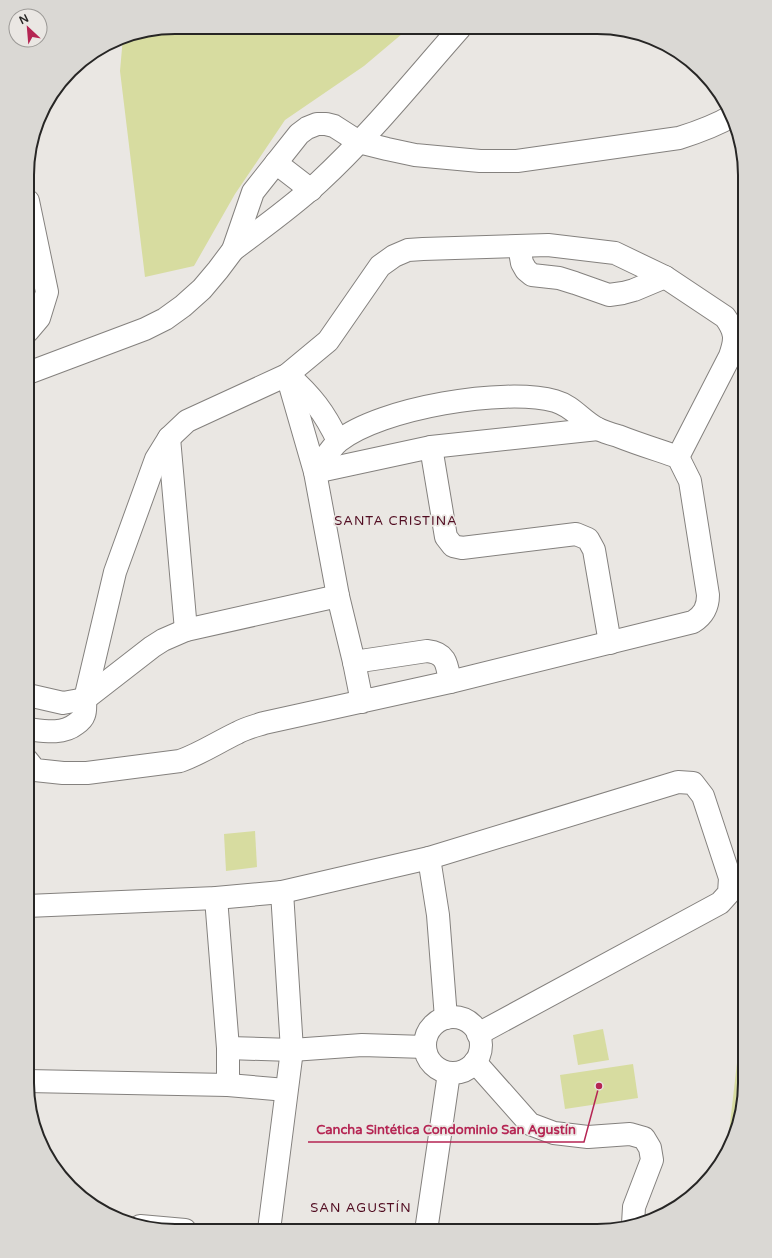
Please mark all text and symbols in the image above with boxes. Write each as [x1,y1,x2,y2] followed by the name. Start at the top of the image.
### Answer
[8,8,48,48] north arrow
[17,12,31,27] text: N
[334,513,458,529] district label: SANTA CRISTINA
[308,1117,584,1142] callout: Cancha Sintética Condominio San Agustín
[316,1122,576,1138] text: Cancha Sintética Condominio San Agustín
[310,1200,412,1216] district label: SAN AGUSTÍN

